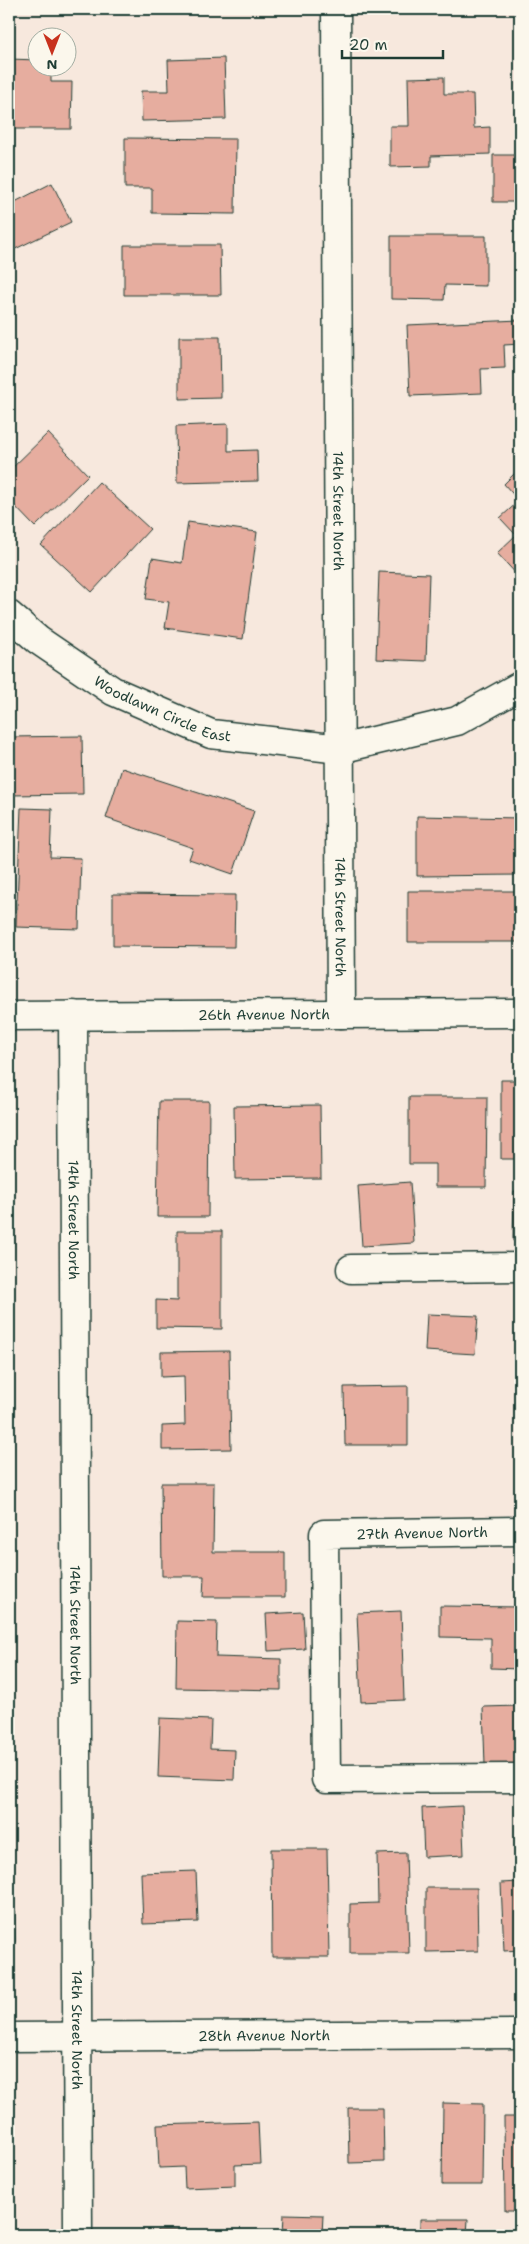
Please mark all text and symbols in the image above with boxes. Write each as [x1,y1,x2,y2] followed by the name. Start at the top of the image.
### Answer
[28,28,78,78] north arrow
[342,28,443,60] scale bar
[349,35,388,55] text: 20 m
[46,56,58,74] text: N
[329,451,348,571] street label: 14th Street North
[90,672,232,745] street label: Woodlawn Circle East
[331,857,350,977] street label: 14th Street North
[198,1005,330,1024] street label: 26th Avenue North
[65,1160,83,1280] street label: 14th Street North
[356,1523,488,1543] street label: 27th Avenue North
[66,1565,85,1685] street label: 14th Street North
[68,1970,86,2090] street label: 14th Street North
[198,2026,330,2045] street label: 28th Avenue North

